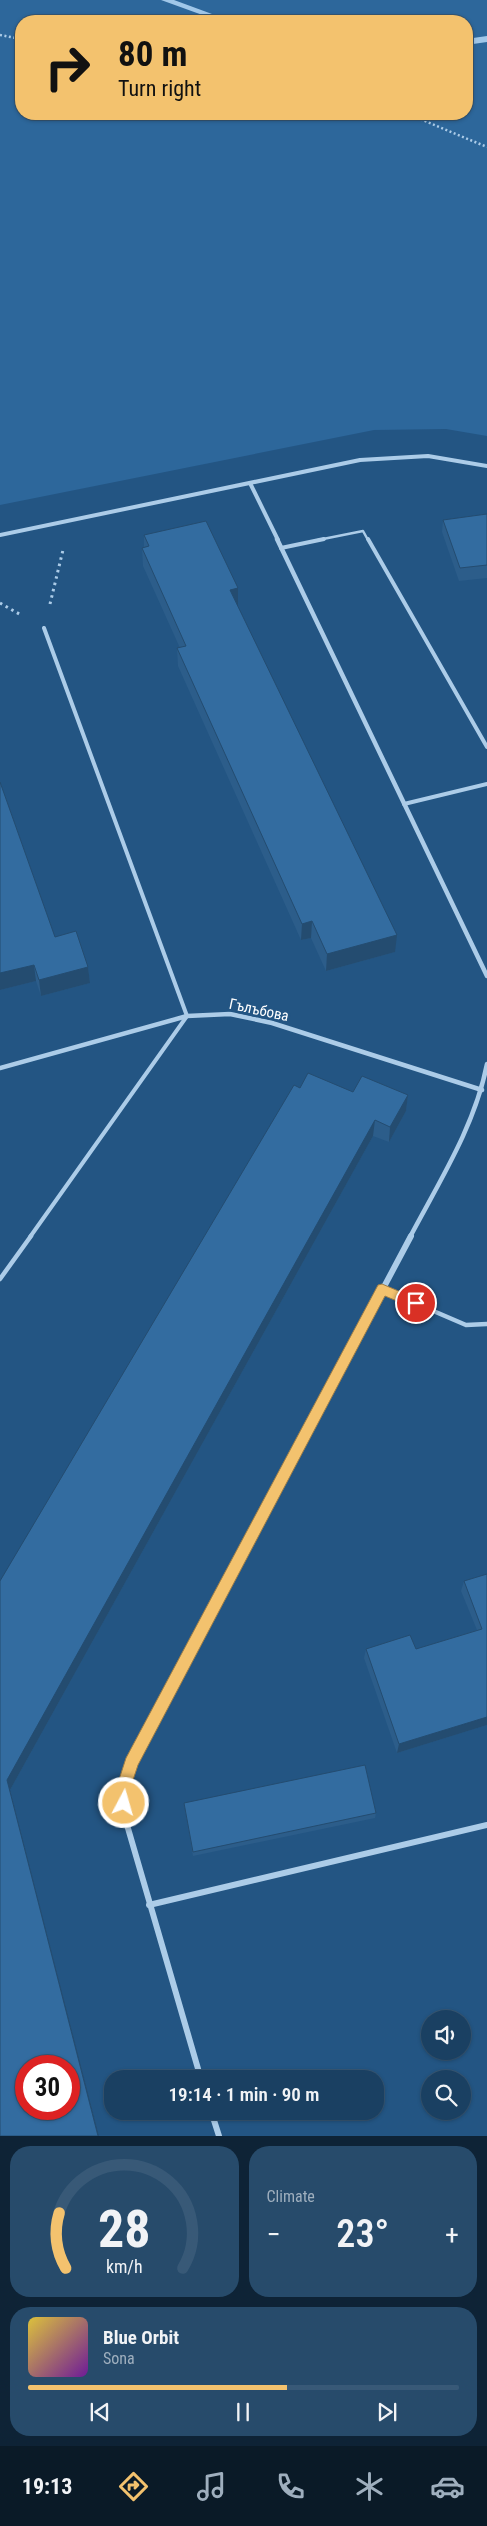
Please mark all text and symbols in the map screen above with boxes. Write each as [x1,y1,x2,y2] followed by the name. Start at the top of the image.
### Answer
[118,34,187,75] text: 80 m
[35,35,100,100] icon: right
[118,76,201,101] text: Turn right
[227,995,291,1025] street label: Гълъбова
[395,1282,437,1324] pin
[402,1289,430,1317] icon: arrive
[97,1776,149,1828] position arrow
[421,2010,471,2120] map controls
[421,2010,471,2060] button: sound
[15,2055,80,2120] speed limit sign: 30
[421,2070,471,2120] button: search
[169,2083,319,2106] text: 19:14 · 1 min · 90 m
[267,2187,315,2206] text: Climate
[98,2199,151,2260] text: 28
[336,2212,389,2256] text: 23°
[267,2218,281,2251] text: −
[445,2218,459,2251] text: +
[106,2256,143,2277] text: km/h
[103,2326,179,2349] text: Blue Orbit
[103,2349,135,2368] text: Sona
[86,2398,114,2426] icon: previous
[229,2398,257,2426] icon: pause
[373,2398,401,2426] icon: next
[116,2469,151,2504] icon: directions
[194,2469,229,2504] icon: music
[273,2469,308,2504] icon: phone
[352,2469,387,2504] icon: climate
[430,2469,465,2504] icon: car
[22,2474,72,2499] text: 19:13

